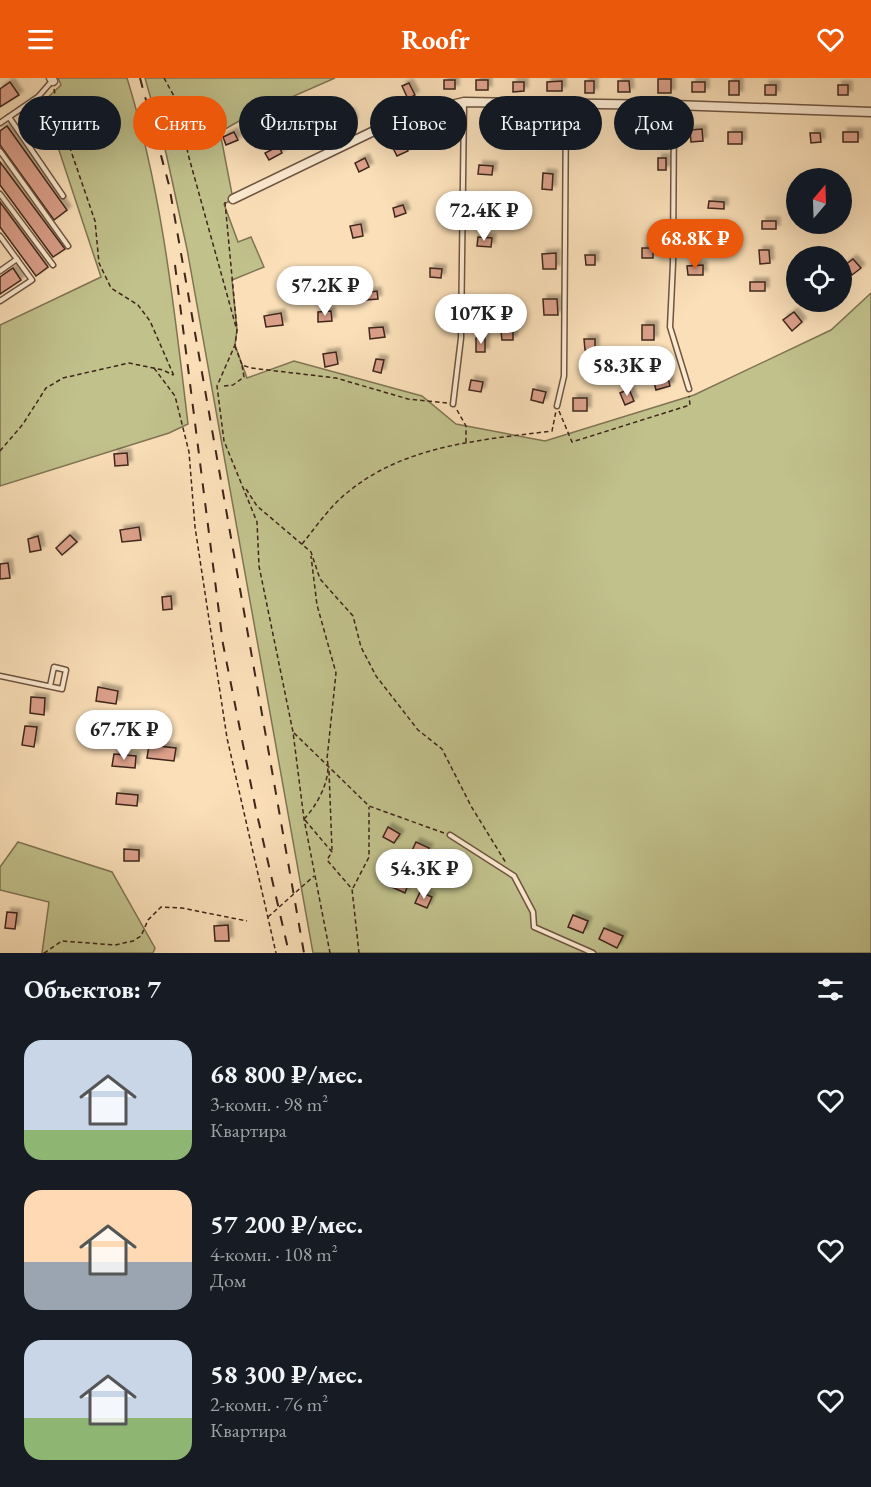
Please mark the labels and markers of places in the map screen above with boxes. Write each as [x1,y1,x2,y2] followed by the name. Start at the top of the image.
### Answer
[429,191,539,242] pin: 72.4K ₽
[640,219,750,270] pin: 68.8K ₽
[270,266,380,317] pin: 57.2K ₽
[432,294,530,345] pin: 107K ₽
[572,346,682,397] pin: 58.3K ₽
[69,710,179,761] pin: 67.7K ₽
[369,849,479,900] pin: 54.3K ₽

